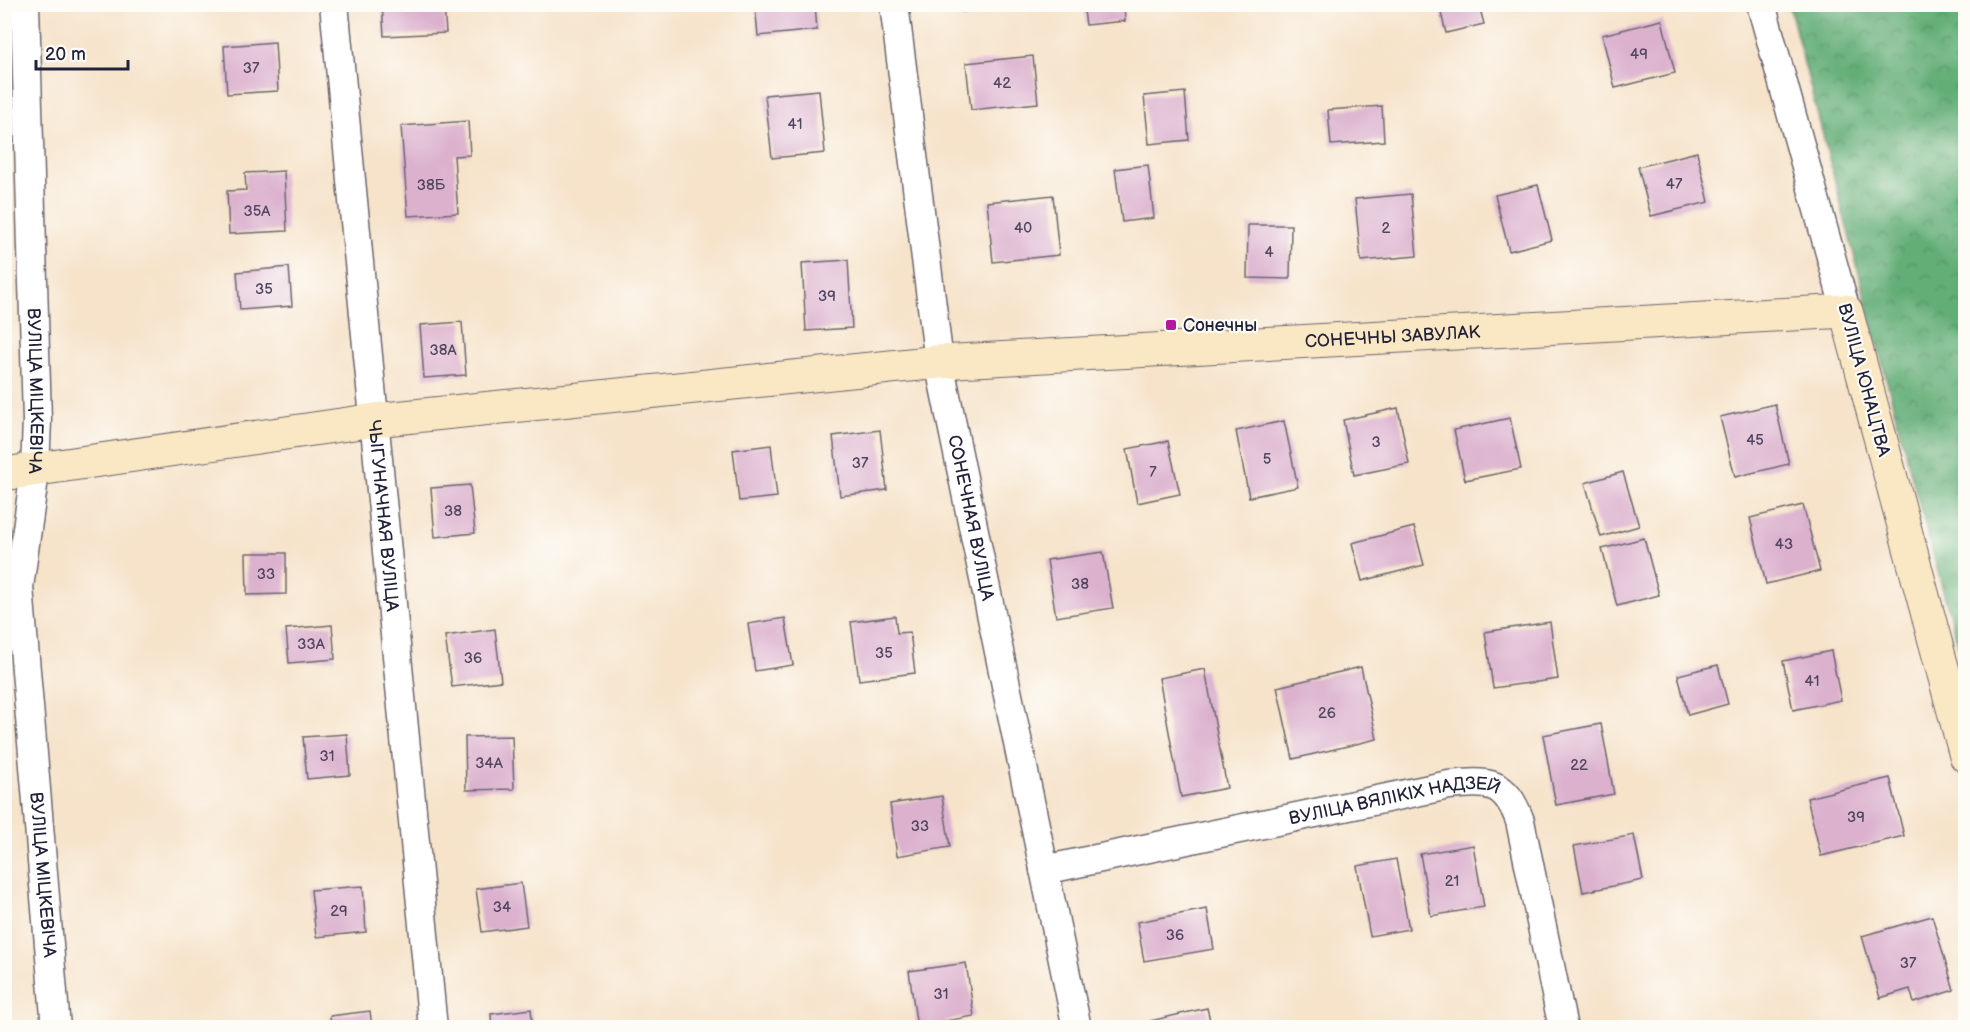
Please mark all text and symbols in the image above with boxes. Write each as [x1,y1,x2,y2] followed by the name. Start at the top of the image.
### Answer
[36,33,128,71] scale bar
[45,44,86,65] text: 20 m
[1630,45,1648,64] house number: 49
[243,59,260,78] house number: 37
[993,74,1011,93] house number: 42
[788,115,802,134] house number: 41
[1666,175,1683,194] house number: 47
[417,176,446,195] house number: 38Б
[244,202,271,221] house number: 35А
[1014,219,1032,238] house number: 40
[1382,219,1391,238] house number: 2
[1264,243,1274,262] house number: 4
[255,280,273,299] house number: 35
[818,287,836,306] house number: 39
[1833,301,1895,459] street label: ВУЛІЦА ЮНАЦТВА
[23,308,48,474] street label: ВУЛІЦА МІЦКЕВІЧА
[1183,315,1257,336] place label: Сонечны
[1164,318,1178,332] marker: Сонечны
[1304,321,1481,352] street label: СОНЕЧНЫ ЗАВУЛАК
[429,341,457,360] house number: 38А
[364,419,403,612] street label: ЧЫГУНАЧНАЯ ВУЛІЦА
[1746,431,1764,450] house number: 45
[944,433,999,603] street label: СОНЕЧНАЯ ВУЛІЦА
[1371,433,1381,452] house number: 3
[1263,450,1271,469] house number: 5
[852,454,869,473] house number: 37
[1149,463,1157,482] house number: 7
[444,502,462,521] house number: 38
[1775,535,1793,554] house number: 43
[257,565,275,584] house number: 33
[1071,575,1089,594] house number: 38
[297,635,326,654] house number: 33А
[875,644,893,663] house number: 35
[464,649,482,668] house number: 36
[1805,672,1819,691] house number: 41
[1318,704,1336,723] house number: 26
[319,747,335,766] house number: 31
[475,754,504,773] house number: 34А
[1570,756,1588,775] house number: 22
[1287,772,1504,829] street label: ВУЛІЦА ВЯЛІКІХ НАДЗЕЙ
[26,791,61,958] street label: ВУЛІЦА МІЦКЕВІЧА
[1847,808,1865,827] house number: 39
[911,817,929,836] house number: 33
[1445,872,1459,891] house number: 21
[493,898,511,917] house number: 34
[330,902,348,921] house number: 29
[1166,926,1184,945] house number: 36
[1900,954,1917,973] house number: 37
[933,985,949,1004] house number: 31

